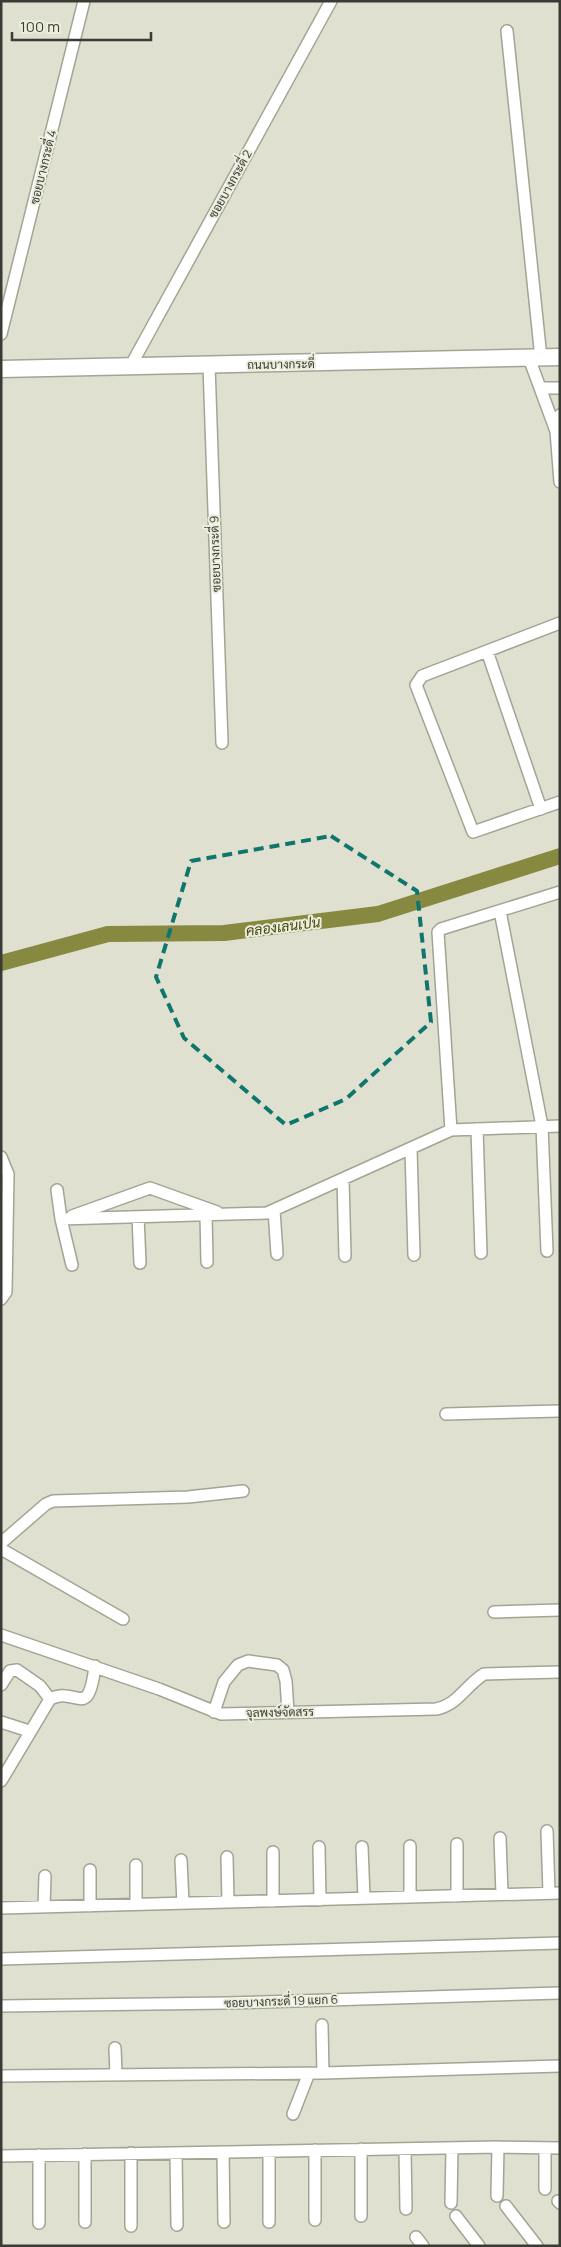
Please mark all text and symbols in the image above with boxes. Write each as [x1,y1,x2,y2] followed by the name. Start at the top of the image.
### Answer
[12,10,151,42] scale bar
[20,16,60,37] text: 100 m
[24,128,60,206] street label: ซอยบางกระดี่ 4
[202,146,256,221] street label: ซอยบางกระดี่ 2
[247,353,315,373] street label: ถนนบางกระดี่
[203,516,225,593] street label: ซอยบางกระดี่ 9
[245,912,321,940] water label: คลองเลนเปน
[246,1703,314,1722] street label: จุลพงษ์จัดสรร
[224,1989,338,2011] street label: ซอยบางกระดี่ 19 แยก 6

